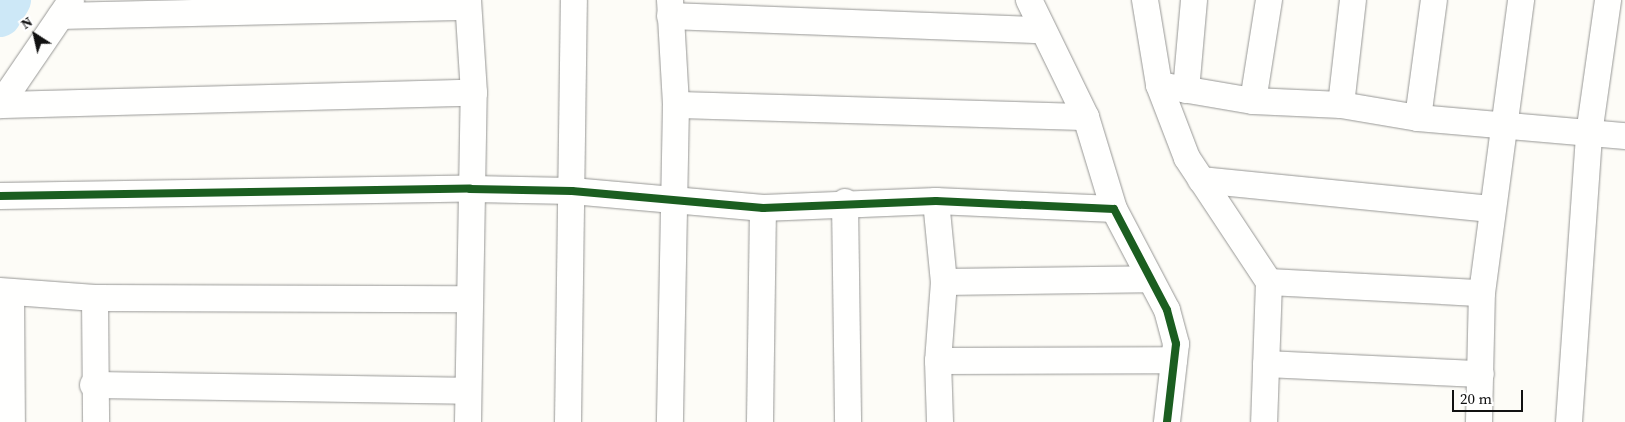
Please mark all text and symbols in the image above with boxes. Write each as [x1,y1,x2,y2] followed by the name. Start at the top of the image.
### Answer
[10,10,60,60] north arrow
[16,12,36,34] text: N
[1455,380,1526,412] scale bar
[1460,388,1492,409] text: 20 m

